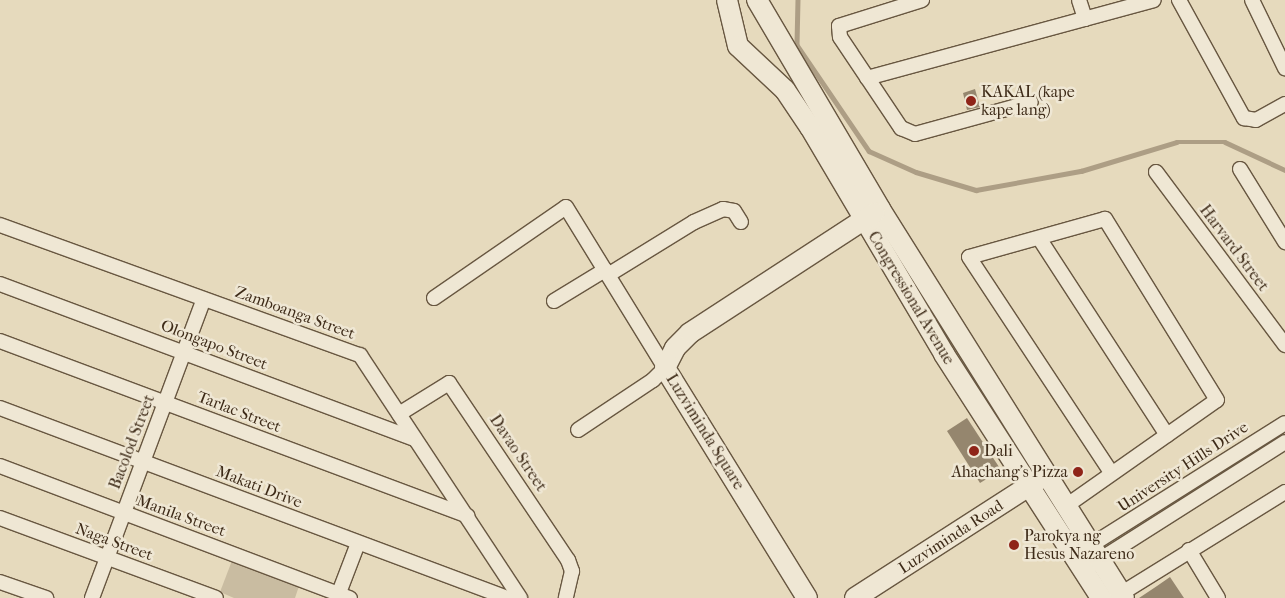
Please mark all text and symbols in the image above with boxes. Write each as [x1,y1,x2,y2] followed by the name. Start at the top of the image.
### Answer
[981,82,1075,120] place label: KAKAL (kape kape lang)
[965,95,977,107] marker: KAKAL (kape kape lang)
[1195,201,1273,295] street label: Harvard Street
[864,228,958,368] street label: Congressional Avenue
[232,282,358,344] street label: Zamboanga Street
[158,316,270,374] street label: Olongapo Street
[662,371,748,493] street label: Luzviminda Square
[194,387,284,437] street label: Tarlac Street
[105,392,159,492] street label: Bacolod Street
[485,411,551,495] street label: Davao Street
[1114,418,1252,516] street label: University Hills Drive
[984,441,1013,461] place label: Dali
[968,445,980,457] marker: Dali
[213,462,305,512] street label: Makati Drive
[951,462,1068,482] place label: Ahachang's Pizza
[1072,466,1084,478] marker: Ahachang's Pizza
[134,491,228,541] street label: Manila Street
[895,496,1007,578] street label: Luzviminda Road
[73,519,155,565] street label: Naga Street
[1024,526,1134,564] place label: Parokya ng Hesus Nazareno
[1008,539,1020,551] marker: Parokya ng Hesus Nazareno

